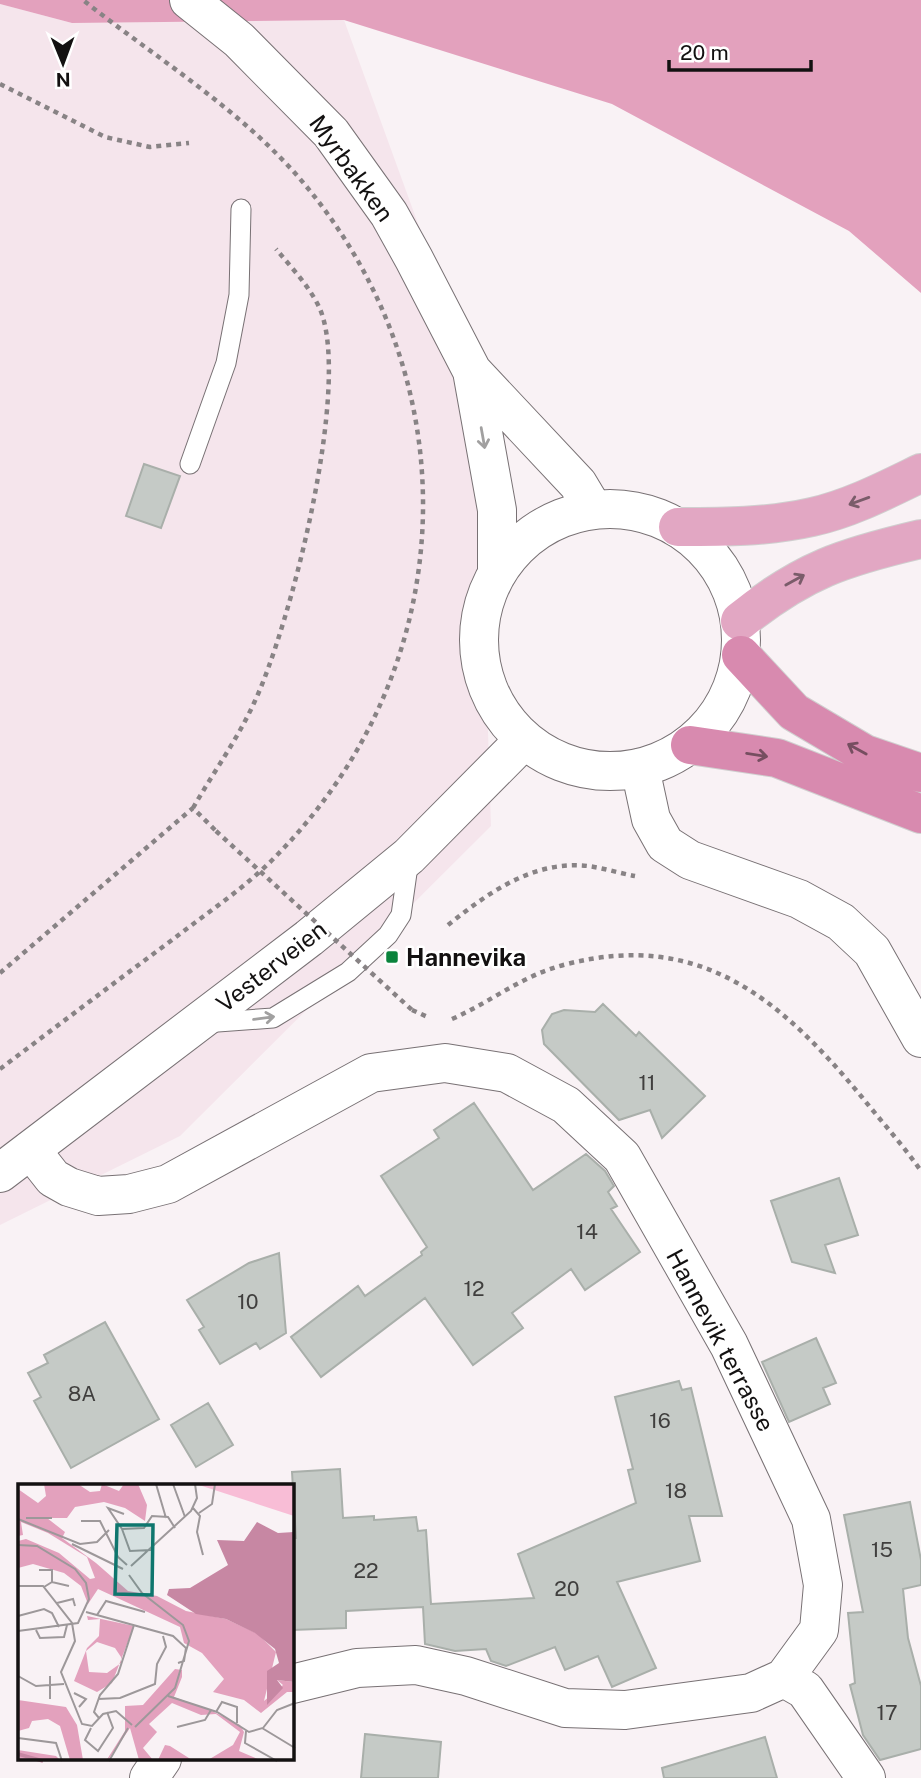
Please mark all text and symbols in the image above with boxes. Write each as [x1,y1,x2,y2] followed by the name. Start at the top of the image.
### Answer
[28,28,98,98] north arrow
[669,28,811,72] scale bar
[680,40,729,65] text: 20 m
[56,69,71,91] text: N
[304,109,400,227] street label: Myrbakken
[477,426,490,449] one-way arrow
[848,495,870,508] one-way arrow
[785,573,805,587] one-way arrow
[848,742,868,756] one-way arrow
[745,749,768,762] one-way arrow
[211,914,331,1018] street label: Vesterveien
[406,943,526,971] place label: Hannevika
[384,949,400,965] marker: Hannevika
[252,1012,275,1025] one-way arrow
[638,1070,656,1095] house number: 11
[576,1219,598,1244] house number: 14
[661,1244,781,1436] street label: Hannevik terrasse
[463,1276,485,1301] house number: 12
[237,1289,259,1314] house number: 10
[68,1381,96,1406] house number: 8A
[649,1408,671,1433] house number: 16
[665,1478,687,1503] house number: 18
[18,1484,294,1760] inset map
[871,1537,893,1562] house number: 15
[353,1558,379,1583] house number: 22
[554,1576,580,1601] house number: 20
[876,1700,898,1725] house number: 17

